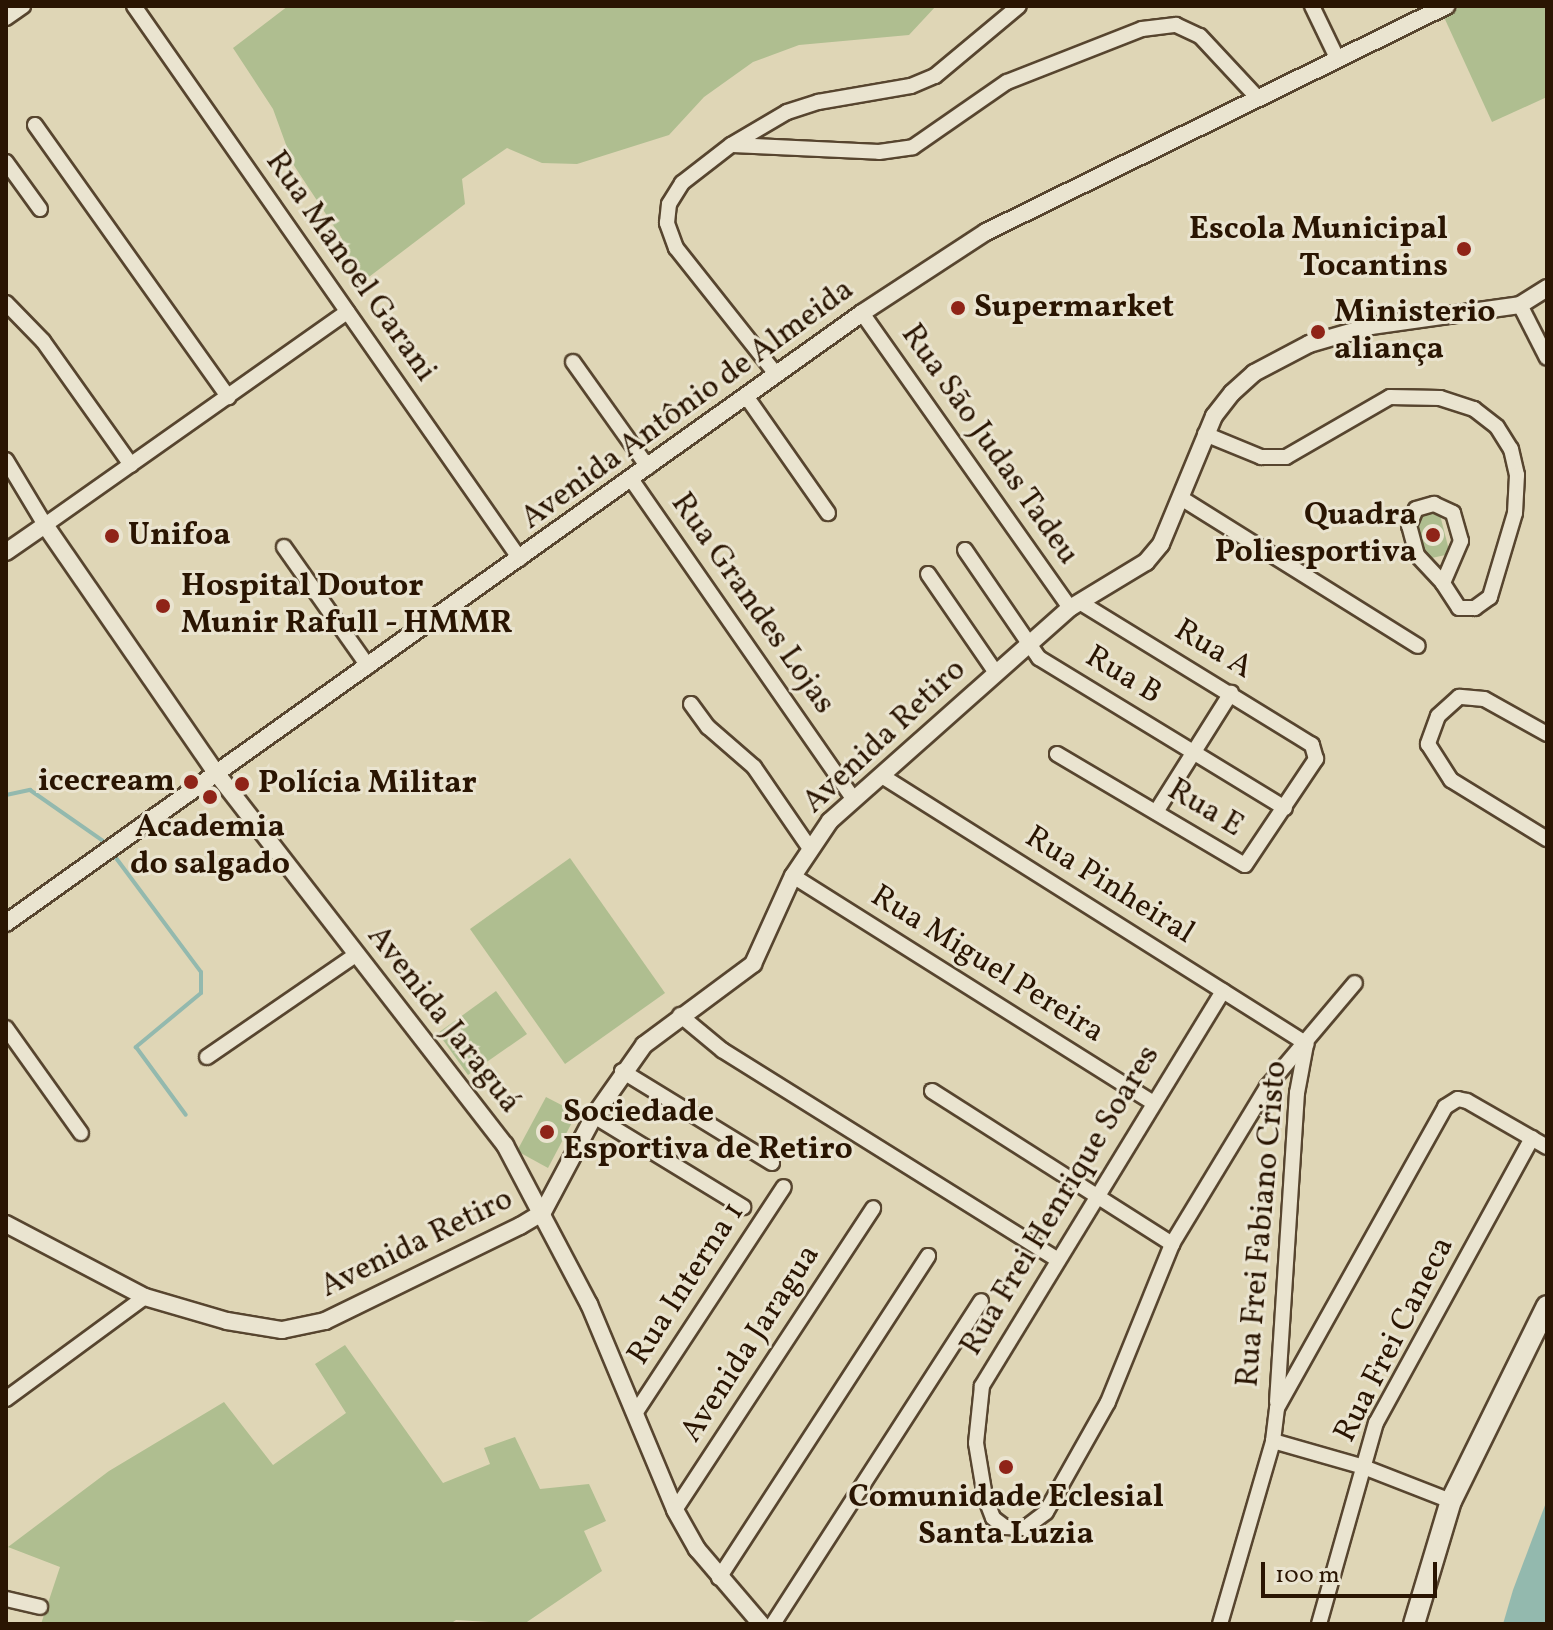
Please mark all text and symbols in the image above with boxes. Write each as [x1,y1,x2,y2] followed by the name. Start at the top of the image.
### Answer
[256,144,444,390] street label: Rua Manoel Garani
[1189,212,1448,287] place label: Escola Municipal Tocantins
[1455,240,1473,258] marker: Escola Municipal Tocantins
[514,271,862,539] street label: Avenida Antônio de Almeida
[974,289,1174,327] place label: Supermarket
[1334,295,1496,370] place label: Ministerio aliança
[949,299,967,317] marker: Supermarket
[891,317,1087,573] street label: Rua São Judas Tadeu
[1309,323,1327,341] marker: Ministerio aliança
[661,486,843,722] street label: Rua Grandes Lojas
[1215,498,1417,573] place label: Quadra Poliesportiva
[128,517,231,555] place label: Unifoa
[1424,526,1442,544] marker: Quadra Poliesportiva
[103,527,121,545] marker: Unifoa
[181,569,514,644] place label: Hospital Doutor Munir Rafull - HMMR
[152,595,174,617] marker: Hospital Doutor Munir Rafull - HMMR
[1167,612,1259,688] street label: Rua A
[1078,638,1168,714] street label: Rua B
[795,652,975,822] street label: Avenida Retiro
[38,763,175,801] place label: icecream
[258,765,477,803] place label: Polícia Militar
[1160,772,1250,846] street label: Rua E
[182,773,200,791] marker: icecream
[233,775,251,793] marker: Polícia Militar
[201,788,219,806] marker: Academia do salgado
[130,810,290,885] place label: Academia do salgado
[1017,819,1201,953] street label: Rua Pinheiral
[863,878,1111,1052] street label: Rua Miguel Pereira
[358,918,528,1122] street label: Avenida Jaraguá
[953,1039,1169,1363] street label: Rua Frei Henrique Soares
[1230,1059,1296,1389] street label: Rua Frei Fabiano Cristo
[563,1095,853,1170] place label: Sociedade Esportiva de Retiro
[538,1123,556,1141] marker: Sociedade Esportiva de Retiro
[315,1181,519,1307] street label: Avenida Retiro
[620,1196,754,1372] street label: Rua Interna 1
[1327,1231,1463,1449] street label: Rua Frei Caneca
[673,1238,829,1450] street label: Avenida Jaragua
[997,1458,1015,1476] marker: Comunidade Eclesial Santa Luzia
[848,1480,1164,1555] place label: Comunidade Eclesial Santa Luzia
[1265,1546,1441,1596] scale bar
[1275,1559,1340,1593] text: 100 m

